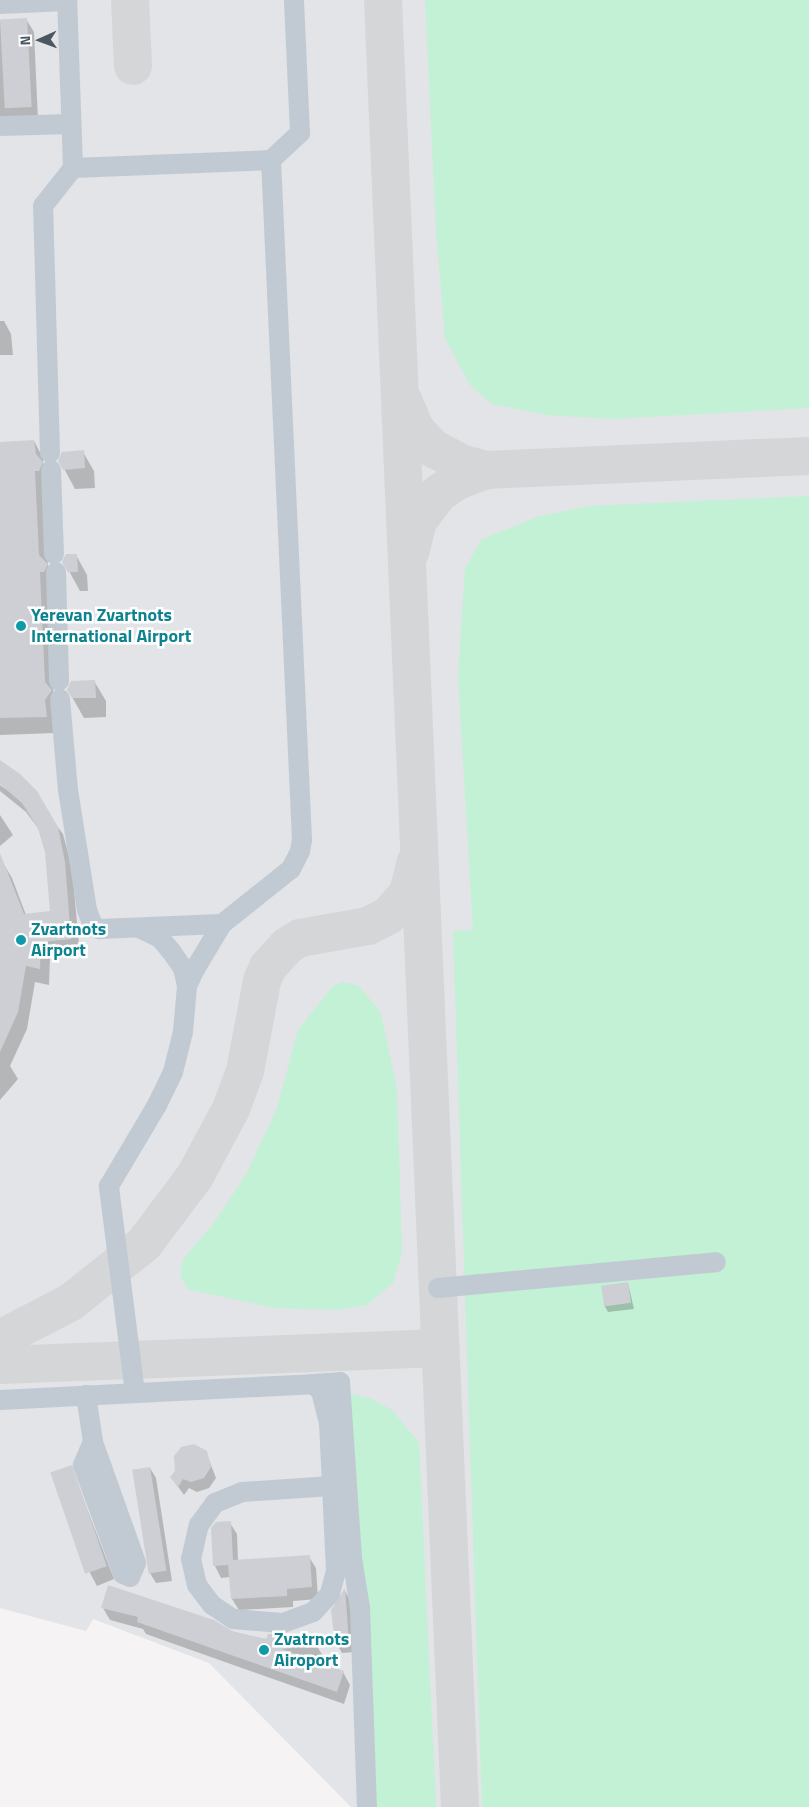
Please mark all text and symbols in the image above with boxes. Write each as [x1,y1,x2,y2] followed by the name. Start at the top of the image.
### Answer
[15,15,65,65] north arrow
[14,35,35,46] text: N
[31,605,191,648] place label: Yerevan Zvartnots International Airport
[15,620,27,632] marker: Yerevan Zvartnots International Airport
[31,919,106,962] place label: Zvartnots Airport
[15,934,27,946] marker: Zvartnots Airport
[274,1629,349,1672] place label: Zvatrnots Airoport
[258,1644,270,1656] marker: Zvatrnots Airoport

